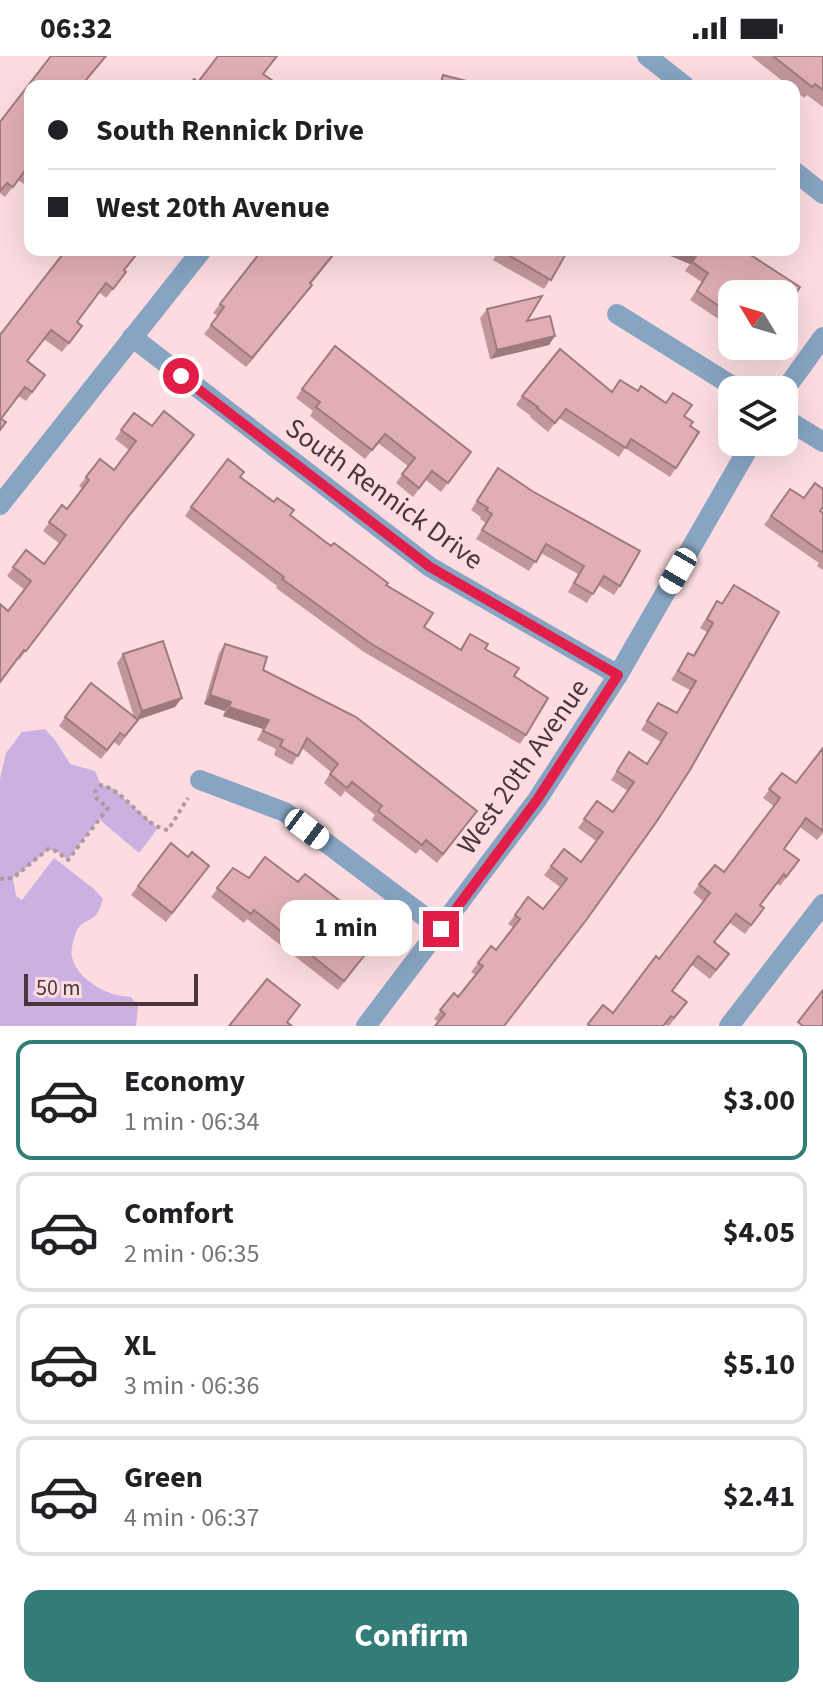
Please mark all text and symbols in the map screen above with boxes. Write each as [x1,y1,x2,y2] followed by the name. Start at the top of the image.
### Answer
[40,7,112,50] text: 06:32
[96,109,364,152] text: South Rennick Drive
[96,186,330,229] text: West 20th Avenue
[718,280,798,360] north arrow
[718,280,798,456] map controls
[163,358,199,394] route start
[718,376,798,456] button: layers
[277,408,491,579] street label: South Rennick Drive
[656,544,700,598] car
[447,670,598,863] street label: West 20th Avenue
[281,805,333,853] car
[281,901,413,957] callout: 1 min
[314,909,378,946] text: 1 min
[423,911,459,947] route end
[24,970,198,1006] scale bar
[36,972,81,1004] text: 50 m
[124,1060,245,1103] text: Economy
[28,1064,100,1136] icon: car
[723,1079,795,1122] text: $3.00
[124,1103,259,1140] text: 1 min · 06:34
[124,1192,234,1235] text: Comfort
[28,1196,100,1268] icon: car
[723,1211,795,1254] text: $4.05
[124,1235,259,1272] text: 2 min · 06:35
[124,1324,157,1367] text: XL
[28,1328,100,1400] icon: car
[723,1343,795,1386] text: $5.10
[124,1367,259,1404] text: 3 min · 06:36
[124,1456,203,1499] text: Green
[28,1460,100,1532] icon: car
[723,1475,795,1518] text: $2.41
[124,1499,259,1536] text: 4 min · 06:37
[24,1590,799,1682] button: Confirm

